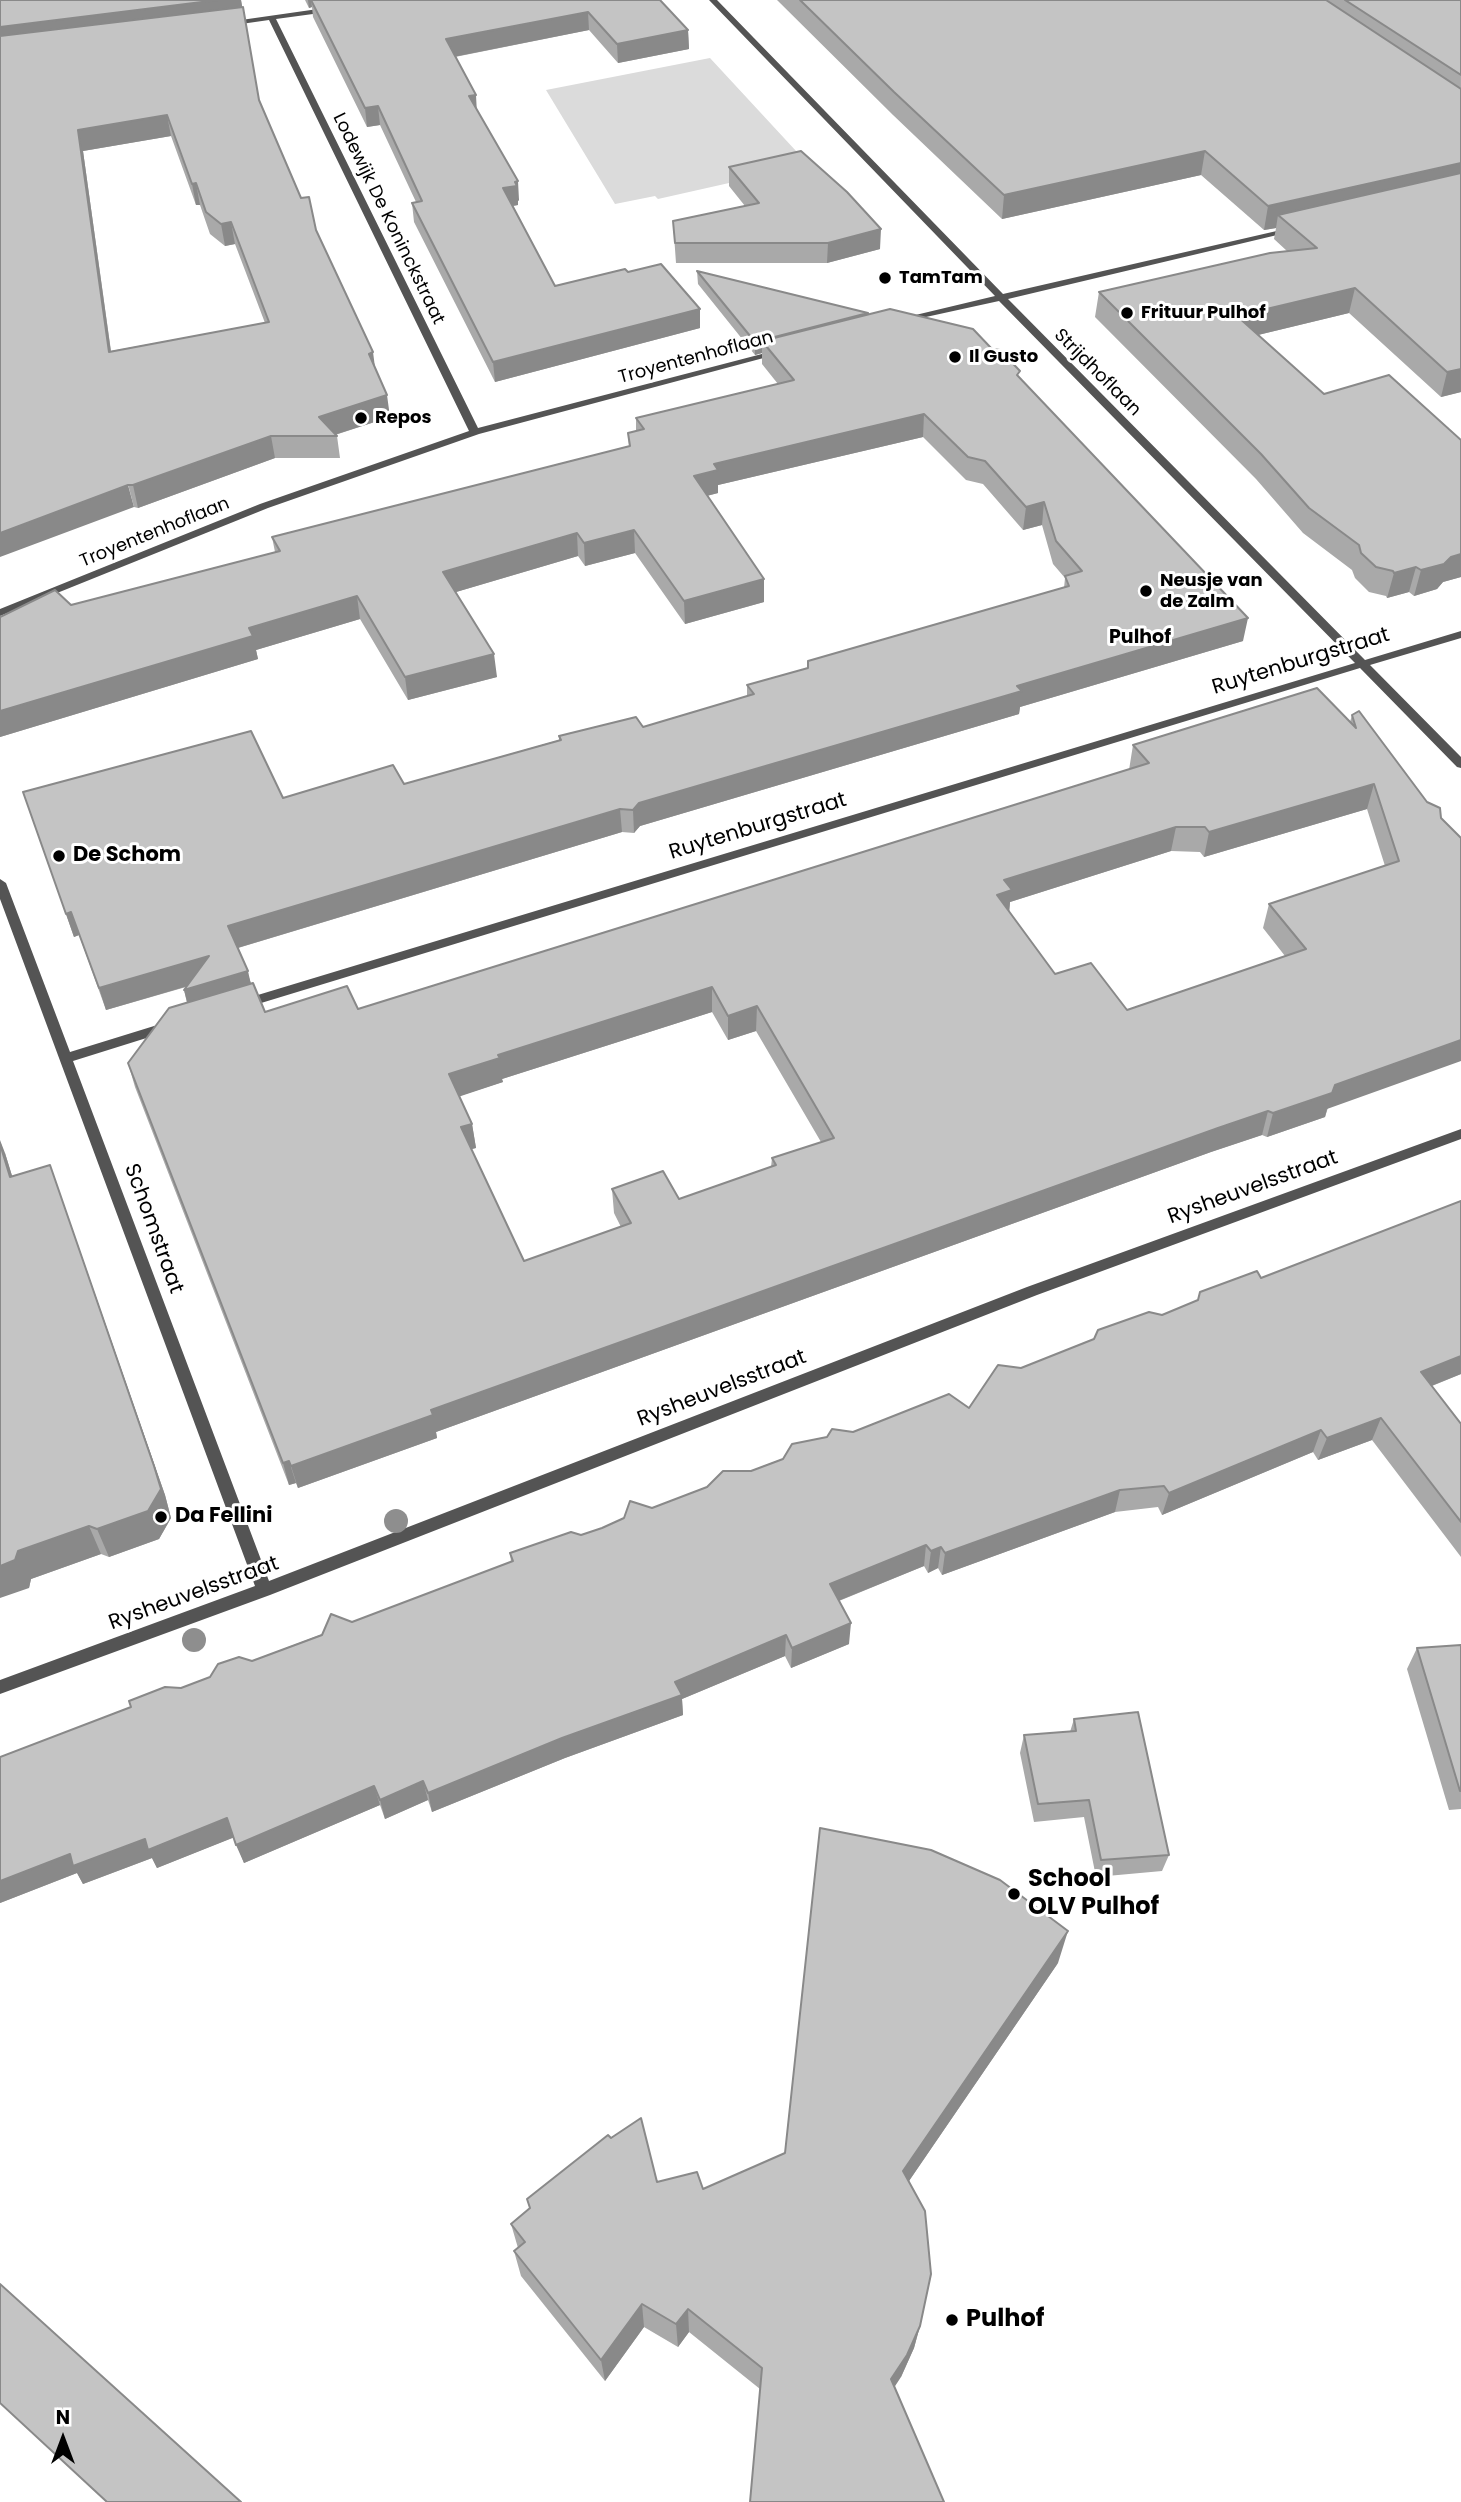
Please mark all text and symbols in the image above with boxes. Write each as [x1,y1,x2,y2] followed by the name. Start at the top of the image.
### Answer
[327,110,449,328] street label: Lodewijk De Koninckstraat
[899,267,983,289] place label: TamTam
[877,270,893,286] marker: TamTam
[1141,302,1266,324] place label: Frituur Pulhof
[1119,305,1135,321] marker: Frituur Pulhof
[1049,325,1145,421] street label: Strijdhoflaan
[616,327,776,389] street label: Troyentenhoflaan
[969,346,1038,368] place label: Il Gusto
[947,349,963,365] marker: Il Gusto
[375,407,432,429] place label: Repos
[353,410,369,426] marker: Repos
[77,493,233,573] street label: Troyentenhoflaan
[1160,570,1263,612] place label: Neusje van de Zalm
[1138,583,1154,599] marker: Neusje van de Zalm
[1209,623,1393,701] street label: Ruytenburgstraat
[1109,627,1171,649] district label: Pulhof
[666,788,850,866] street label: Ruytenburgstraat
[73,843,181,869] place label: De Schom
[51,848,67,864] marker: De Schom
[1165,1146,1341,1230] street label: Rysheuvelsstraat
[118,1161,188,1297] street label: Schomstraat
[634,1345,810,1433] street label: Rysheuvelsstraat
[175,1504,272,1530] place label: Da Fellini
[153,1509,169,1525] marker: Da Fellini
[106,1552,282,1636] street label: Rysheuvelsstraat
[1028,1866,1159,1922] place label: School OLV Pulhof
[1006,1886,1022,1902] marker: School OLV Pulhof
[966,2306,1044,2334] place label: Pulhof
[944,2312,960,2328] marker: Pulhof
[28,2404,98,2474] north arrow
[56,2404,70,2431] text: N

